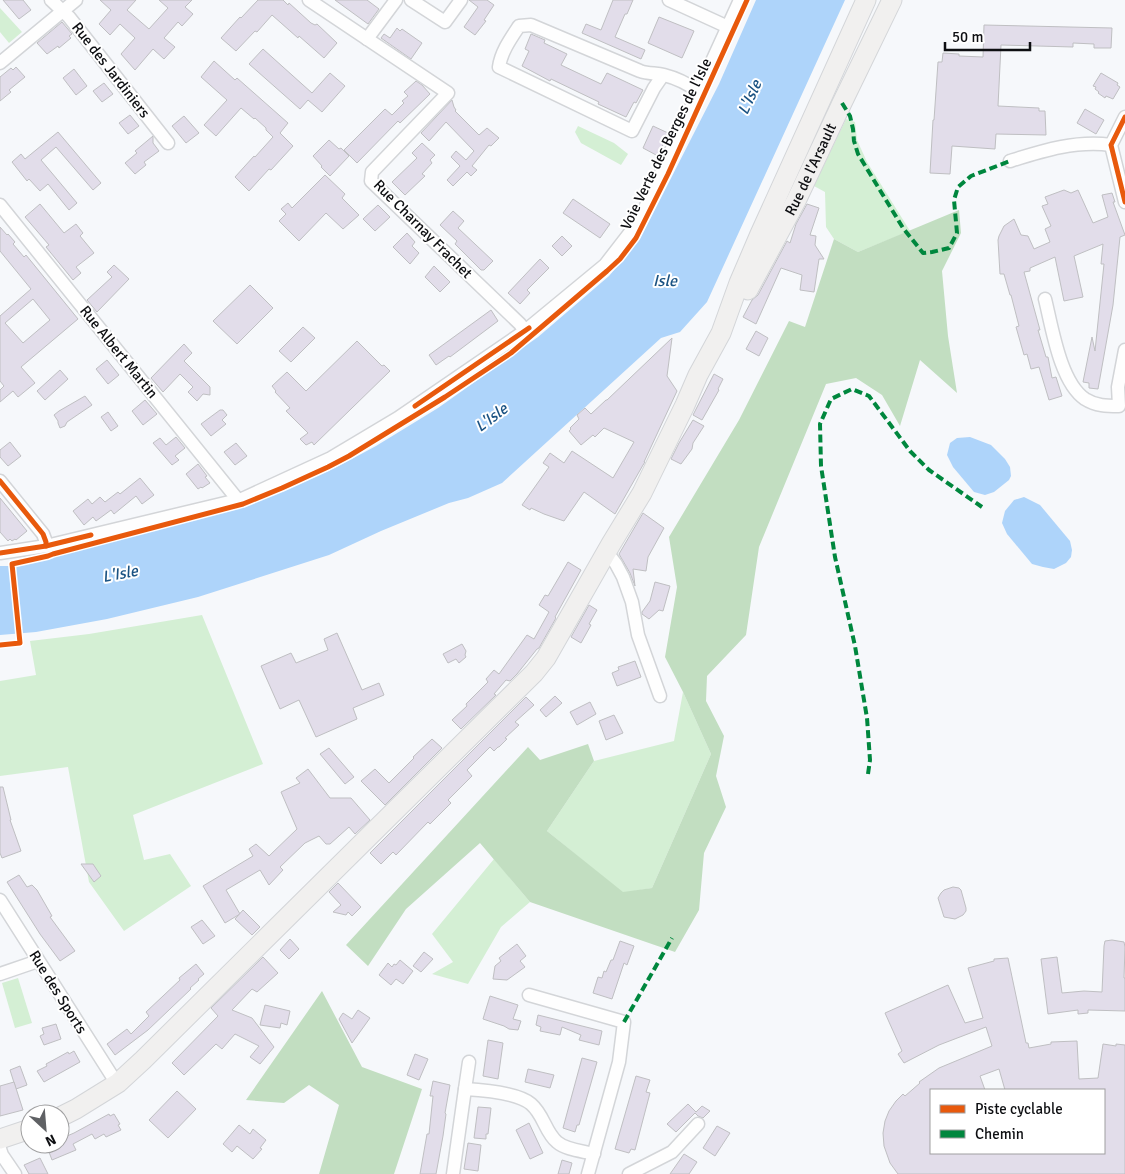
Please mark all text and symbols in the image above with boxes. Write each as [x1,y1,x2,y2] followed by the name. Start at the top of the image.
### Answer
[68,19,154,122] street label: Rue des Jardiniers
[945,20,1030,52] scale bar
[952,28,983,46] text: 50 m
[617,55,715,233] street label: Voie Verte des Berges de l'Isle
[733,76,767,118] water label: L'Isle
[781,120,840,219] street label: Rue de l'Arsault
[370,176,476,282] street label: Rue Charnay Frachet
[653,271,678,291] water label: Isle
[76,302,162,402] street label: Rue Albert Martin
[471,398,513,437] water label: L'Isle
[101,561,141,587] water label: L'Isle
[25,947,91,1037] street label: Rue des Sports
[930,1089,1105,1154] legend
[975,1100,1063,1118] text: Piste cyclable
[20,1104,70,1154] north arrow
[975,1125,1024,1143] text: Chemin
[42,1130,59,1150] text: N

